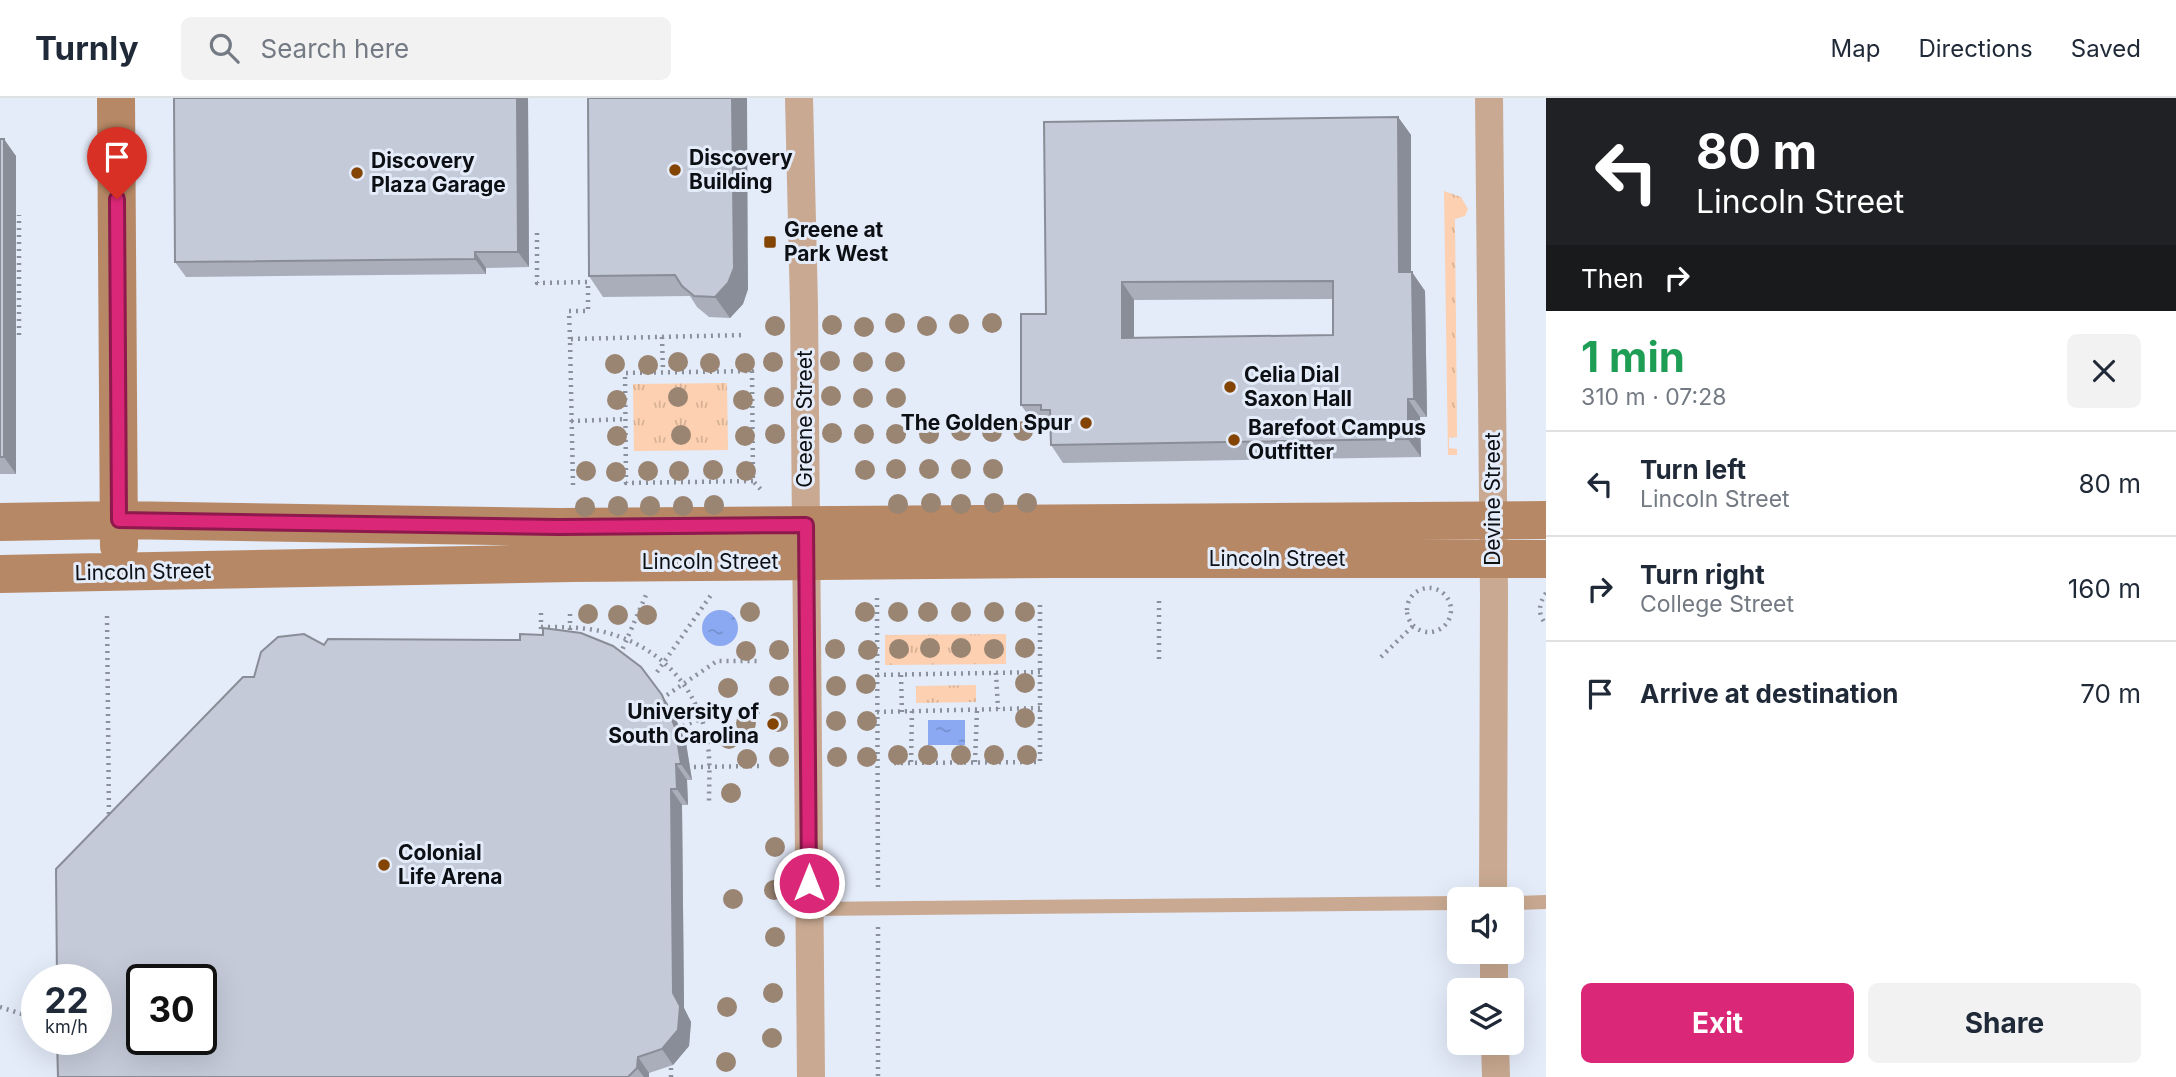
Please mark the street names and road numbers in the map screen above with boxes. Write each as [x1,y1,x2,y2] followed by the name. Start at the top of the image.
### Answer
[792,350,817,488] street label: Greene Street
[1480,432,1505,566] street label: Devine Street
[1209,546,1345,571] street label: Lincoln Street
[642,549,778,574] street label: Lincoln Street
[74,558,212,585] street label: Lincoln Street

